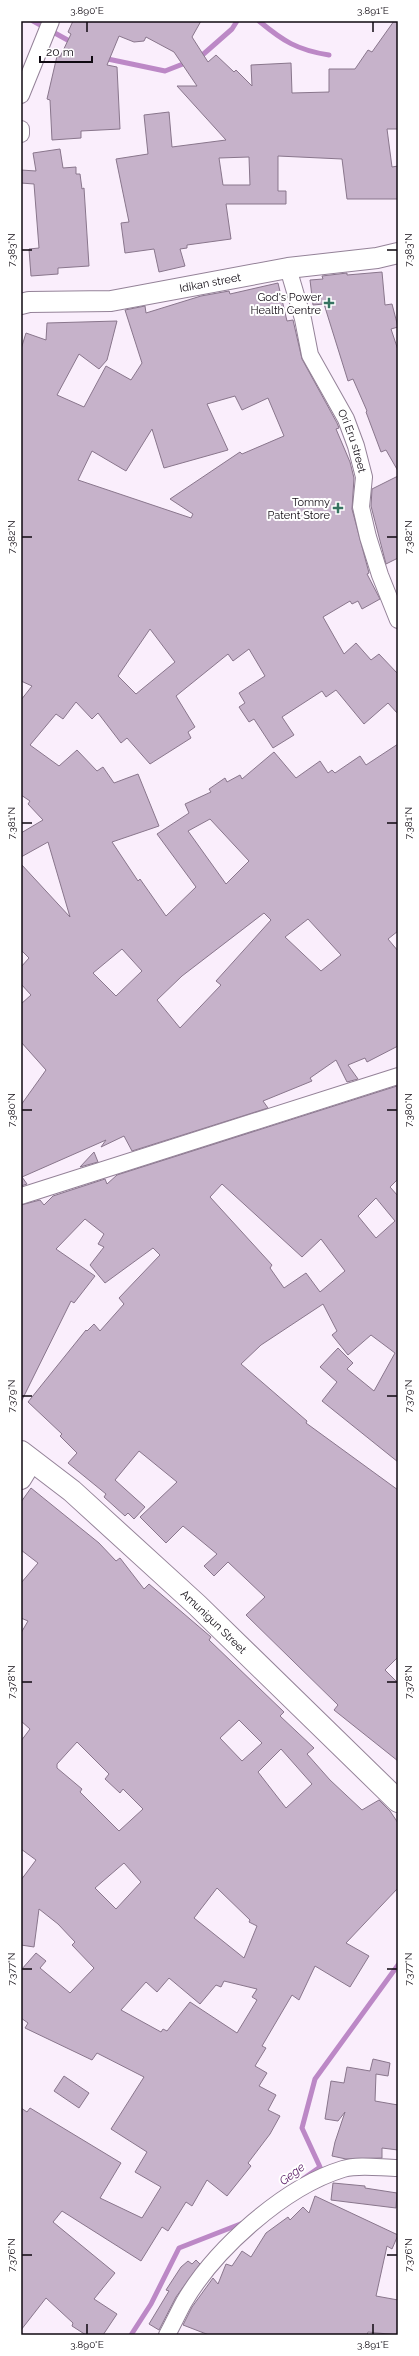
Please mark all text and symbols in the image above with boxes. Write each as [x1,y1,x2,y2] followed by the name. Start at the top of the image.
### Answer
[70,5,104,16] text: 3.890°E
[357,5,389,16] text: 3.891°E
[40,38,92,64] scale bar
[46,45,74,59] text: 20 m
[6,233,17,267] text: 7.383°N
[403,233,414,267] text: 7.383°N
[178,271,242,295] street label: Idikan street
[250,291,322,317] place label: God's Power Health Centre
[324,298,334,308] marker: God's Power Health Centre
[335,407,369,474] street label: Ori Eru street
[268,496,331,522] place label: Tommy Patent Store
[333,503,343,513] marker: Tommy Patent Store
[6,520,17,554] text: 7.382°N
[403,520,414,554] text: 7.382°N
[6,807,17,839] text: 7.381°N
[403,807,414,839] text: 7.381°N
[6,1093,17,1127] text: 7.380°N
[403,1093,414,1127] text: 7.380°N
[6,1379,17,1413] text: 7.379°N
[403,1379,414,1413] text: 7.379°N
[178,1587,249,1657] street label: Amunigun Street
[6,1665,17,1699] text: 7.378°N
[403,1665,414,1699] text: 7.378°N
[6,1953,17,1985] text: 7.377°N
[403,1953,414,1985] text: 7.377°N
[277,2160,308,2188] water label: Gege
[6,2238,17,2272] text: 7.376°N
[403,2238,414,2272] text: 7.376°N
[70,2339,104,2350] text: 3.890°E
[357,2339,389,2350] text: 3.891°E

